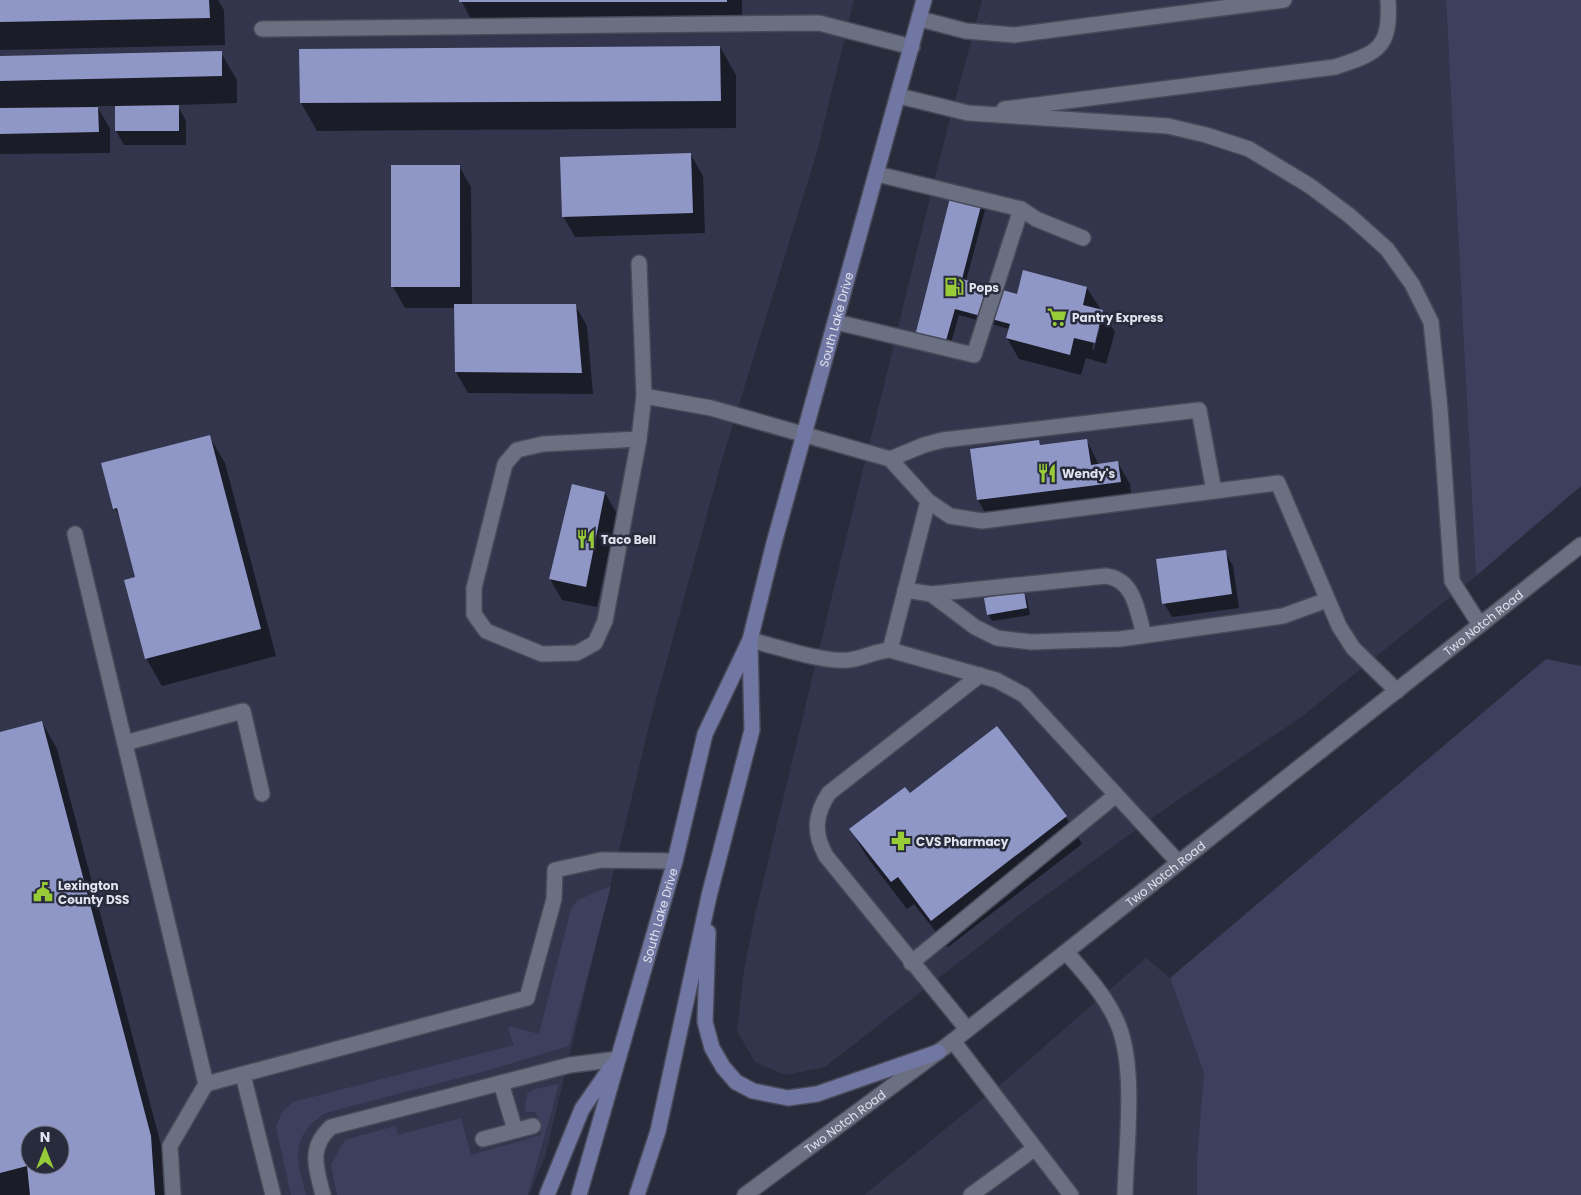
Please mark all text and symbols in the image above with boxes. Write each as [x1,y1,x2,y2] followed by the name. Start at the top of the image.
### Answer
[814,270,857,369] street label: South Lake Drive
[943,276,965,298] fuel station icon: Pops
[969,279,999,296] place label: Pops
[1046,306,1068,328] supermarket icon: Pantry Express
[1072,309,1164,326] place label: Pantry Express
[1036,462,1058,484] restaurant icon: Wendy's
[1062,465,1115,482] place label: Wendy's
[575,528,597,550] restaurant icon: Taco Bell
[601,531,656,548] place label: Taco Bell
[1439,586,1526,659] street label: Two Notch Road
[890,830,912,852] pharmacy icon: CVS Pharmacy
[916,833,1009,850] place label: CVS Pharmacy
[1122,837,1208,910] street label: Two Notch Road
[638,866,681,965] street label: South Lake Drive
[58,877,129,908] place label: Lexington County DSS
[32,881,54,903] public building icon: Lexington County DSS
[801,1085,889,1157] street label: Two Notch Road
[20,1125,70,1175] north arrow
[40,1127,50,1147] text: N

